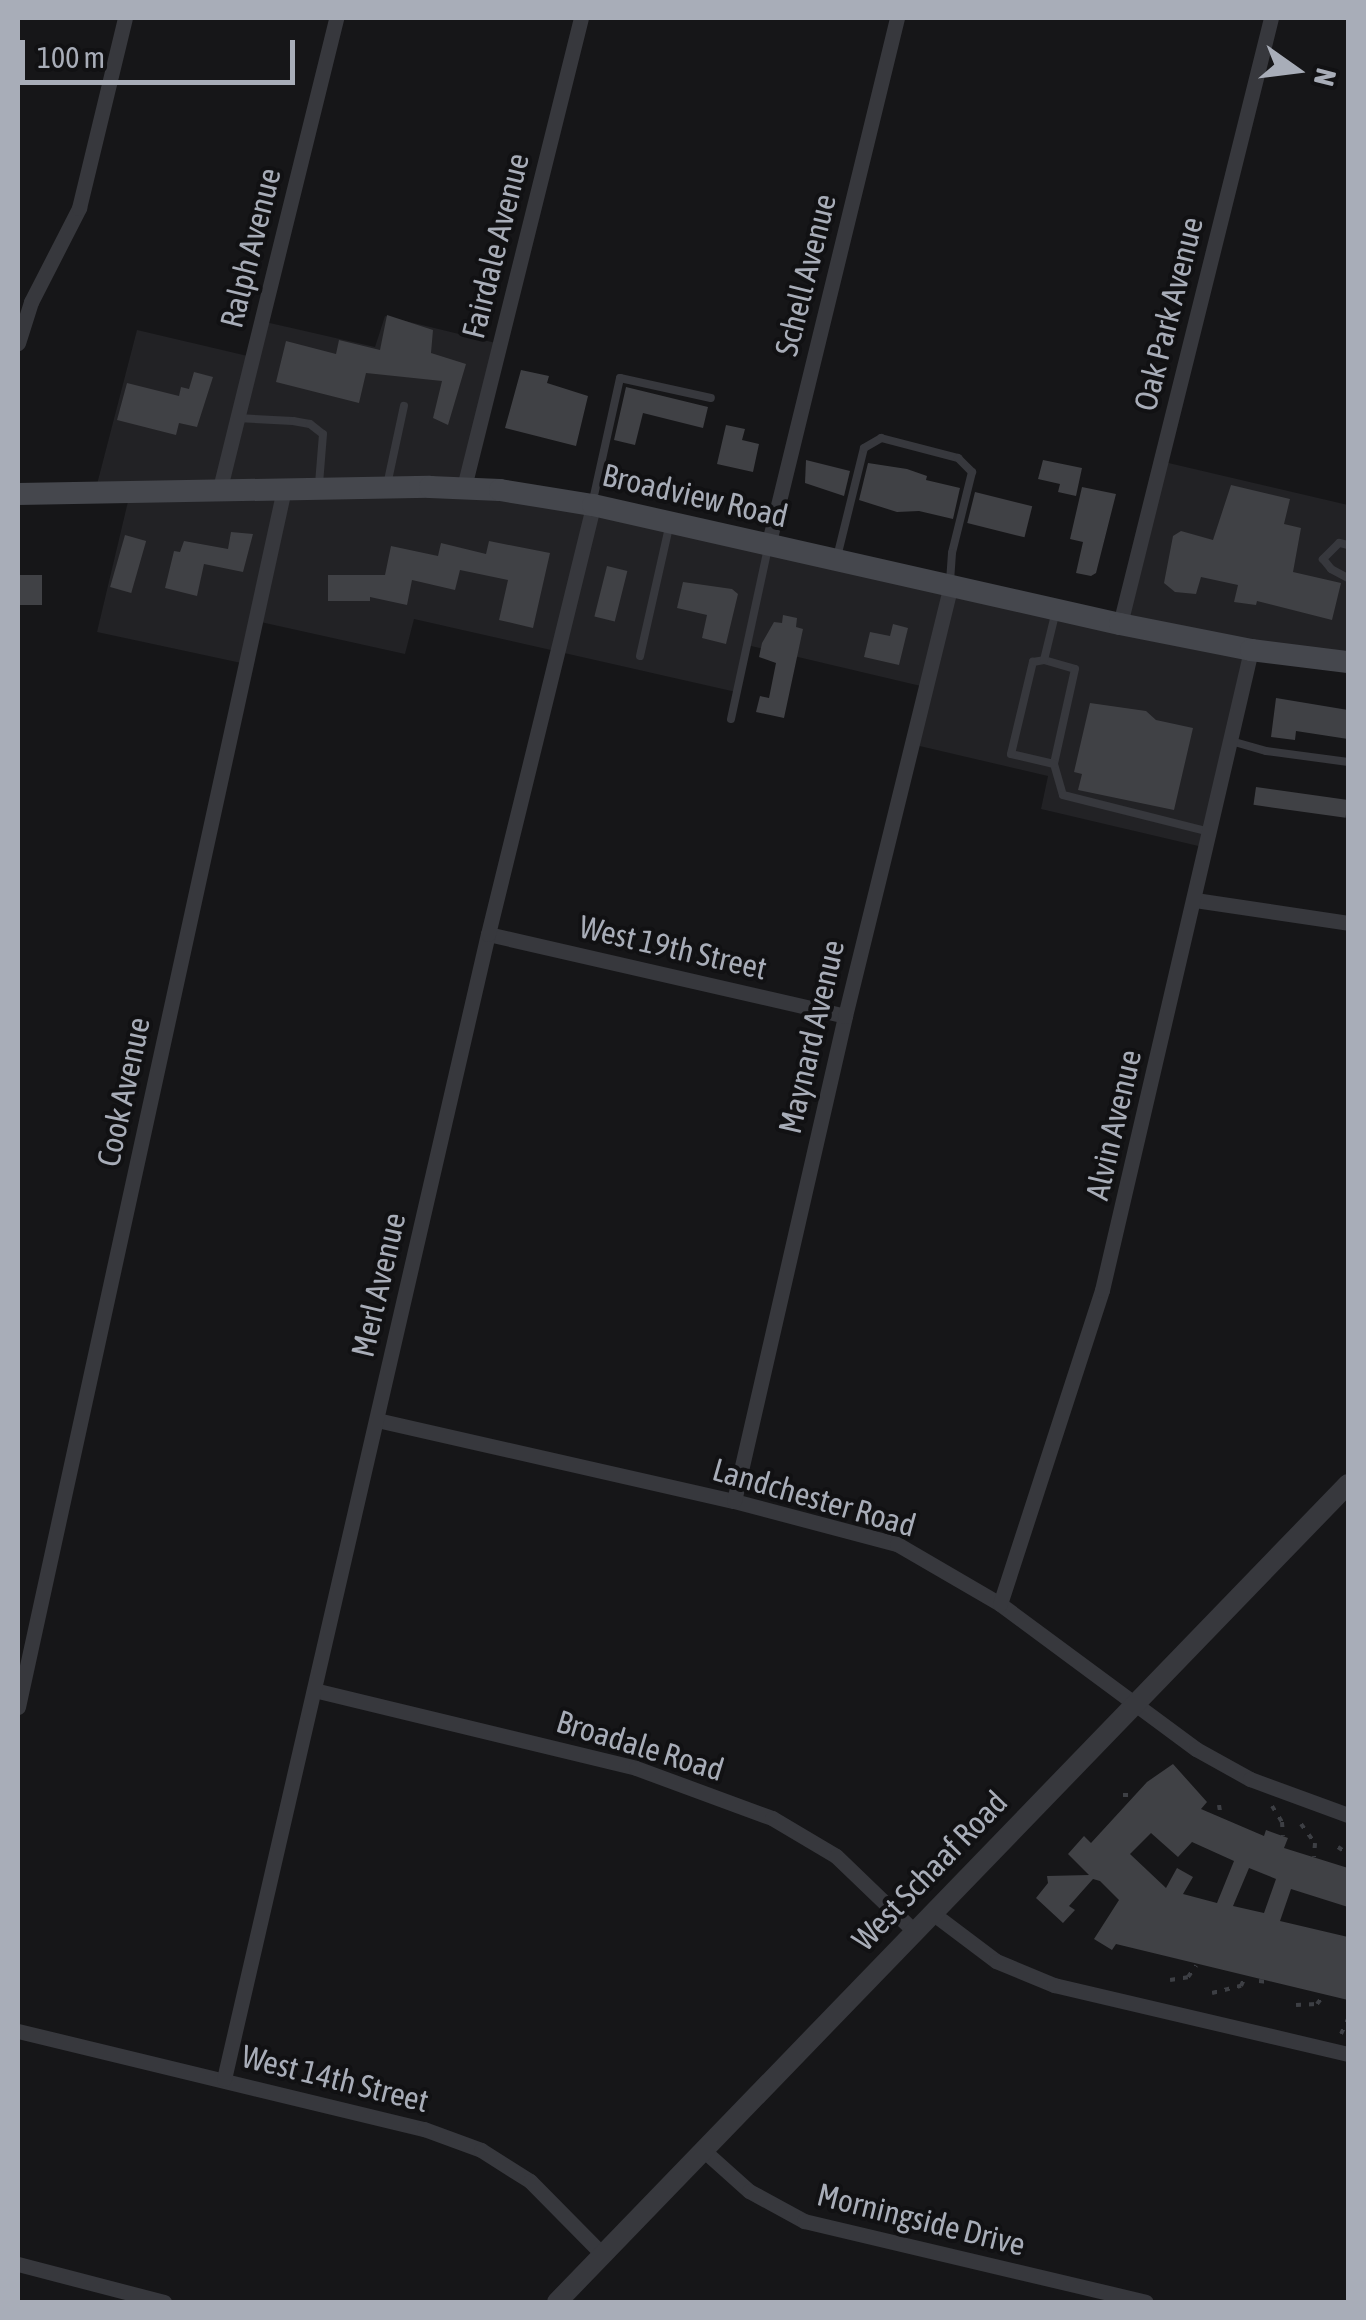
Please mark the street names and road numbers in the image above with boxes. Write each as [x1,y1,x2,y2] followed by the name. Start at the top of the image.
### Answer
[454,149,538,343] street label: Fairdale Avenue
[213,164,289,332] street label: Ralph Avenue
[767,190,845,360] street label: Schell Avenue
[1126,213,1212,415] street label: Oak Park Avenue
[599,456,791,536] street label: Broadview Road
[576,908,770,988] street label: West 19th Street
[771,936,853,1138] street label: Maynard Avenue
[89,1014,159,1170] street label: Cook Avenue
[1078,1046,1150,1204] street label: Alvin Avenue
[344,1209,414,1361] street label: Merl Avenue
[708,1451,920,1545] street label: Landchester Road
[552,1702,728,1790] street label: Broadale Road
[844,1783,1016,1959] street label: West Schaaf Road
[238,2037,432,2121] street label: West 14th Street
[813,2176,1029,2264] street label: Morningside Drive

